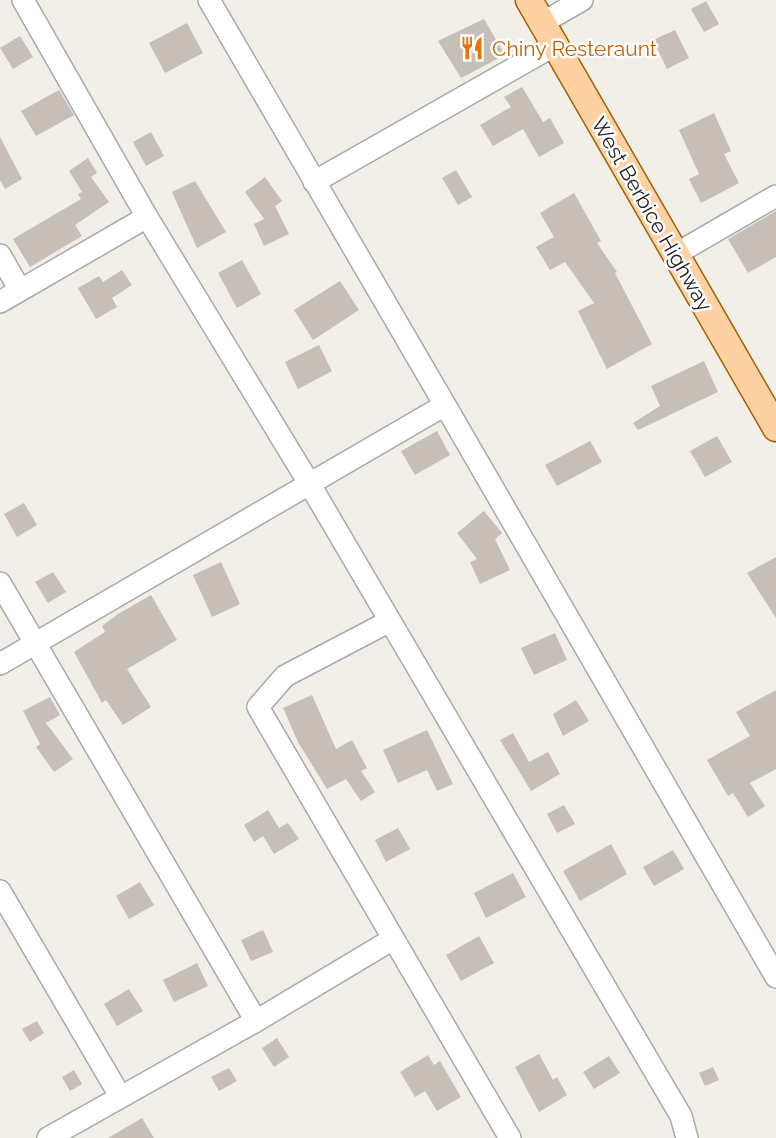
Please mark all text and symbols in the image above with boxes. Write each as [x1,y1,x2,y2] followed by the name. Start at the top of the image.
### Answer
[458,34,486,62] restaurant icon: Chiny Resteraunt
[492,36,657,61] place label: Chiny Resteraunt
[586,112,718,316] street label: West Berbice Highway

